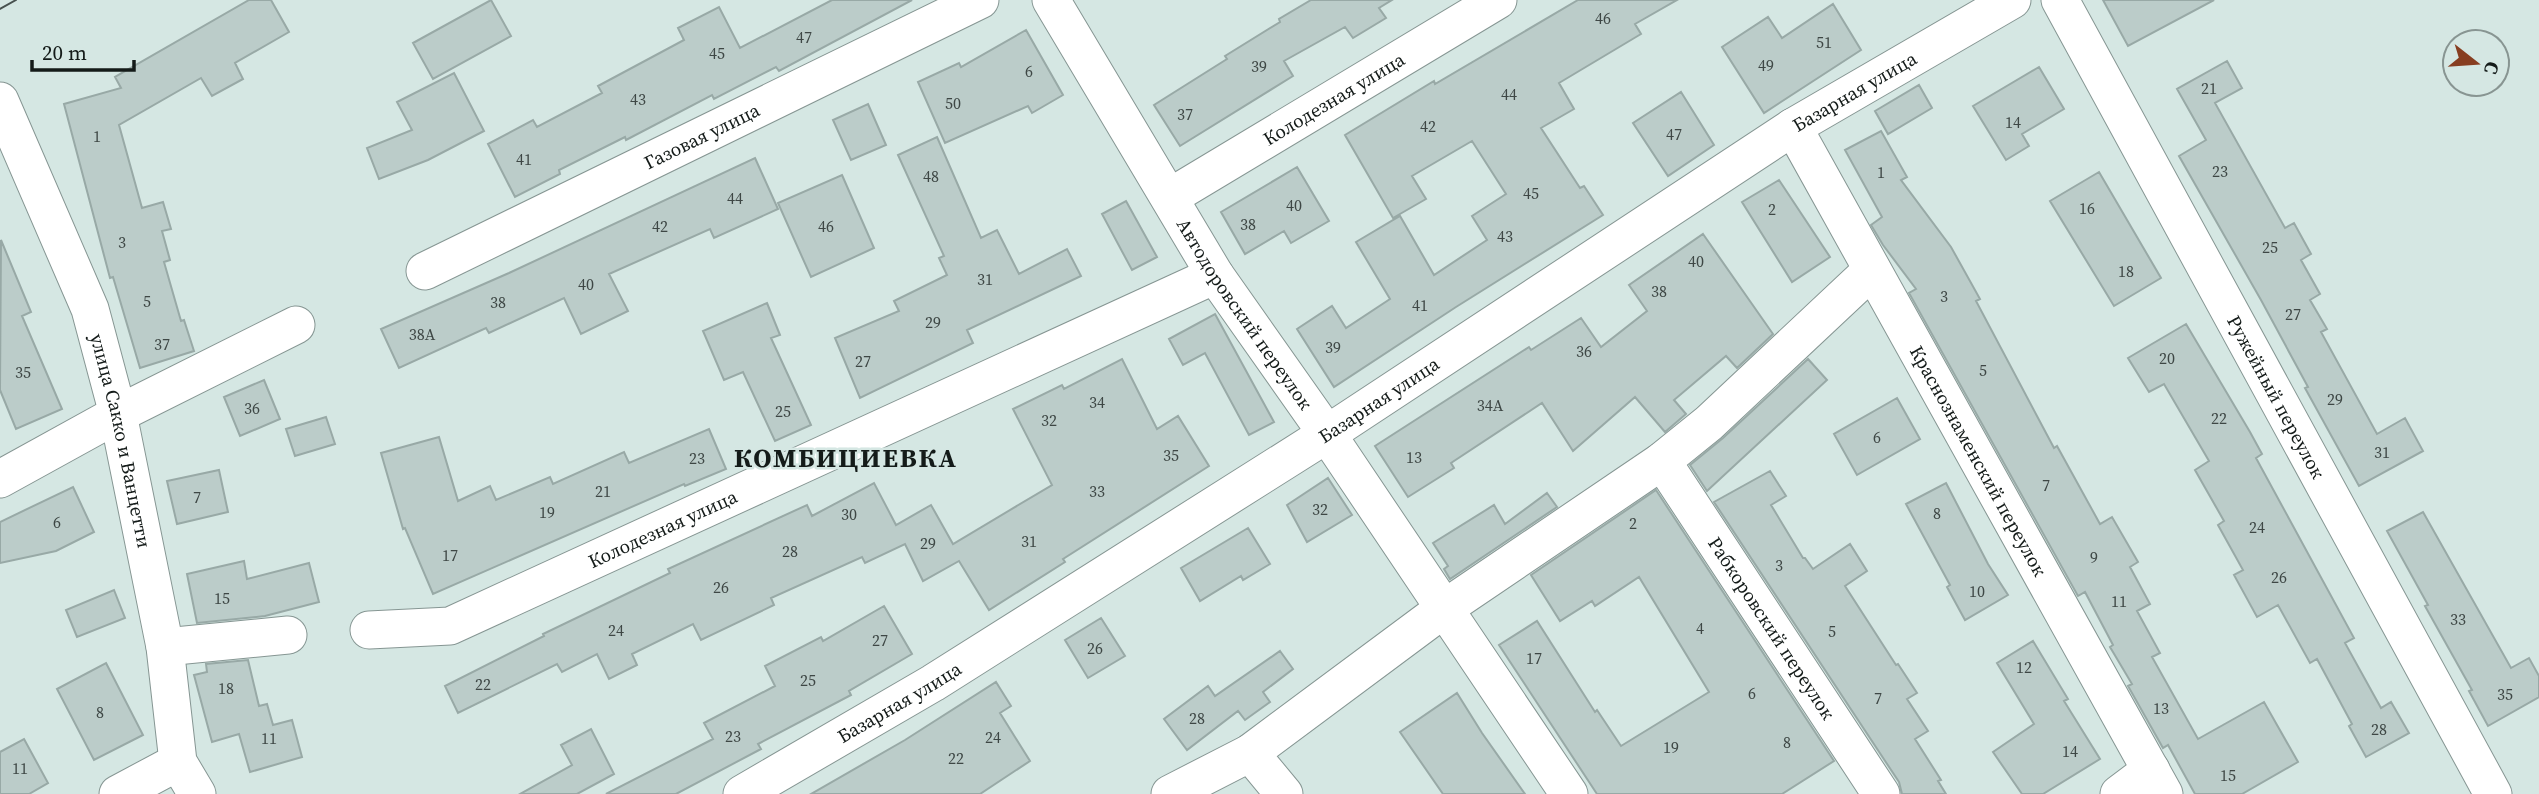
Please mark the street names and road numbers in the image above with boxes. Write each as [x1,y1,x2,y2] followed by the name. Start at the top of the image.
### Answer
[1787,45,1922,138] street label: Базарная улица
[1258,46,1410,151] street label: Колодезная улица
[640,96,764,175] street label: Газовая улица
[1171,213,1319,415] street label: Автодоровский переулок
[2221,310,2332,484] street label: Ружейный переулок
[84,331,158,550] street label: улица Сакко и Ванцетти
[1904,341,2054,581] street label: Краснознаменский переулок
[1313,350,1445,449] street label: Базарная улица
[584,483,742,574] street label: Колодезная улица
[1702,532,1842,725] street label: Рабкоровский переулок
[832,655,966,749] street label: Базарная улица

